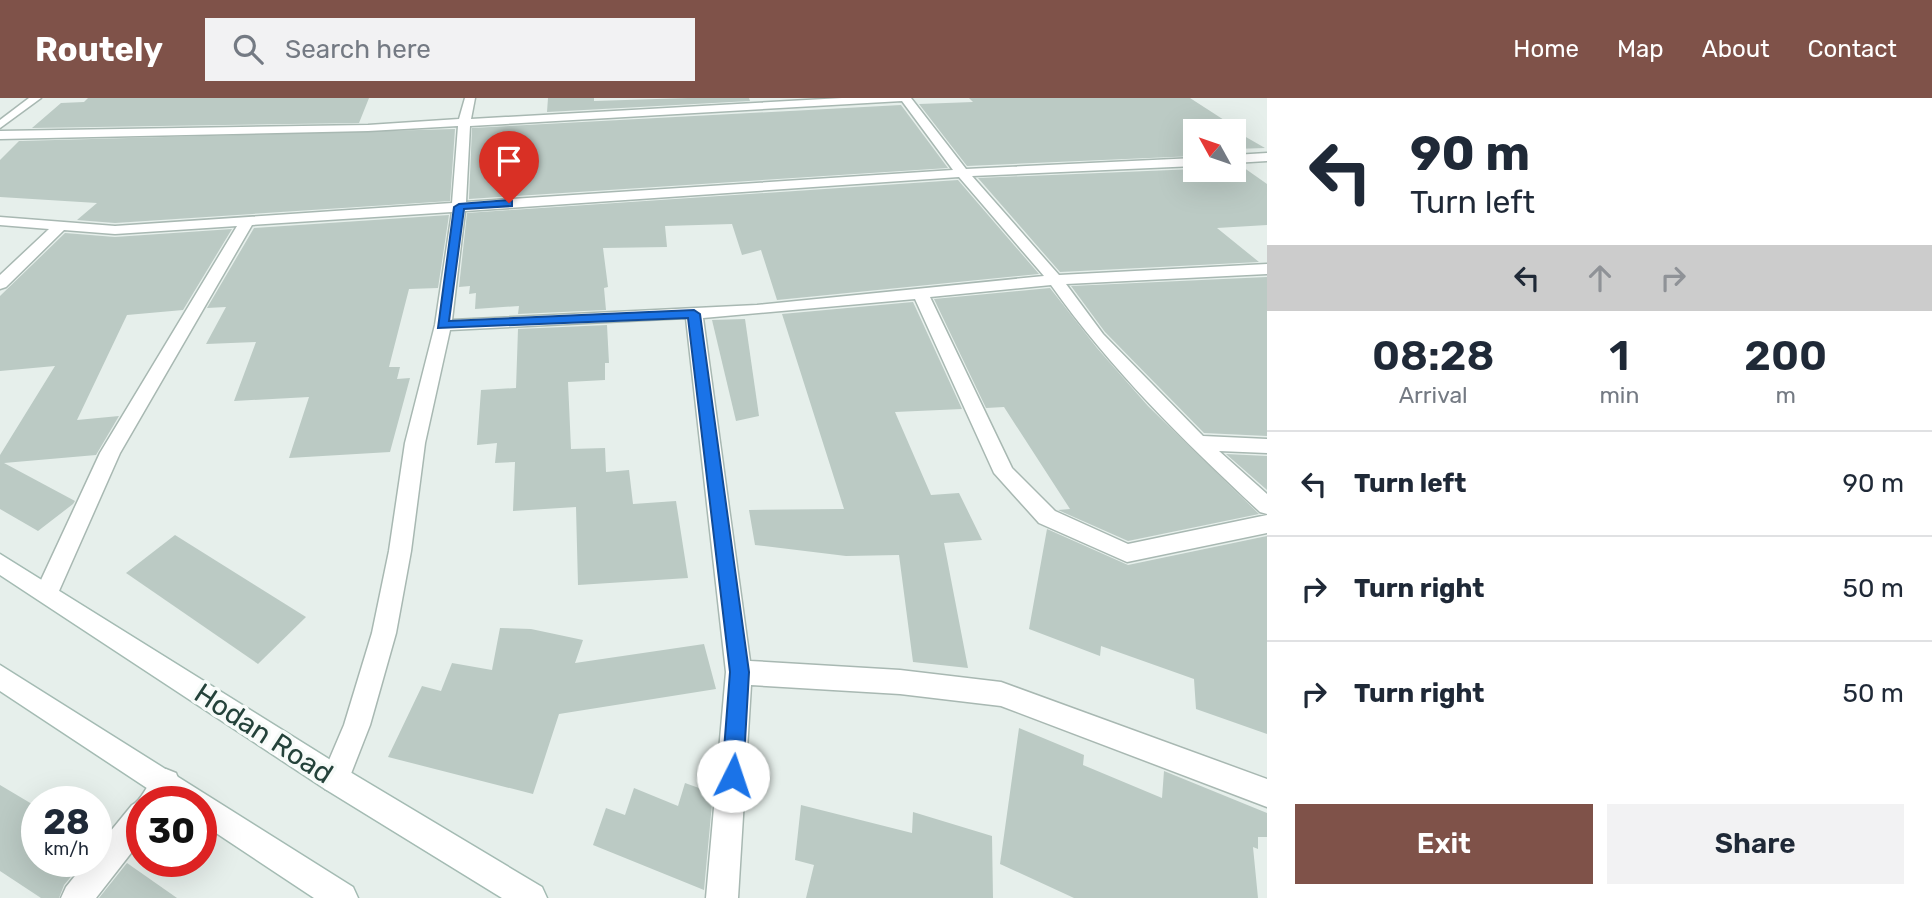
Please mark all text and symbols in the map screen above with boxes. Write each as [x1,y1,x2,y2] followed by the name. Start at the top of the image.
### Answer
[205,18,695,81] search box
[35,30,163,69] text: Routely
[229,30,267,68] icon: search
[285,34,431,65] text: Search here
[1513,35,1579,63] text: Home
[1617,35,1664,63] text: Map
[1702,35,1770,63] text: About
[1808,35,1897,63] text: Contact
[1183,119,1246,182] north arrow
[1183,119,1246,182] map controls
[1410,124,1530,182] text: 90 m
[1295,126,1386,217] icon: left
[479,131,539,203] pin
[490,142,528,180] icon: arrive
[1410,183,1535,221] text: Turn left
[1508,259,1546,297] icon: left
[1581,259,1619,297] icon: ahead
[1654,259,1692,297] icon: right
[1372,331,1494,381] text: 08:28
[1609,331,1629,381] text: 1
[1744,331,1827,381] text: 200
[1399,381,1468,409] text: Arrival
[1599,381,1639,409] text: min
[1775,381,1796,409] text: m
[1295,465,1333,503] icon: left
[1354,468,1466,499] text: Turn left
[1843,468,1904,499] text: 90 m
[1295,570,1333,608] icon: right
[1354,573,1484,604] text: Turn right
[1843,573,1904,604] text: 50 m
[1295,675,1333,713] icon: right
[188,676,339,790] street label: Hodan Road
[1354,678,1484,709] text: Turn right
[1843,678,1904,709] text: 50 m
[696,739,770,813] position arrow
[126,786,217,877] speed limit sign: 30
[43,801,90,843] text: 28
[1295,804,1593,884] button: Exit
[1607,804,1904,884] button: Share
[44,838,89,860] text: km/h

